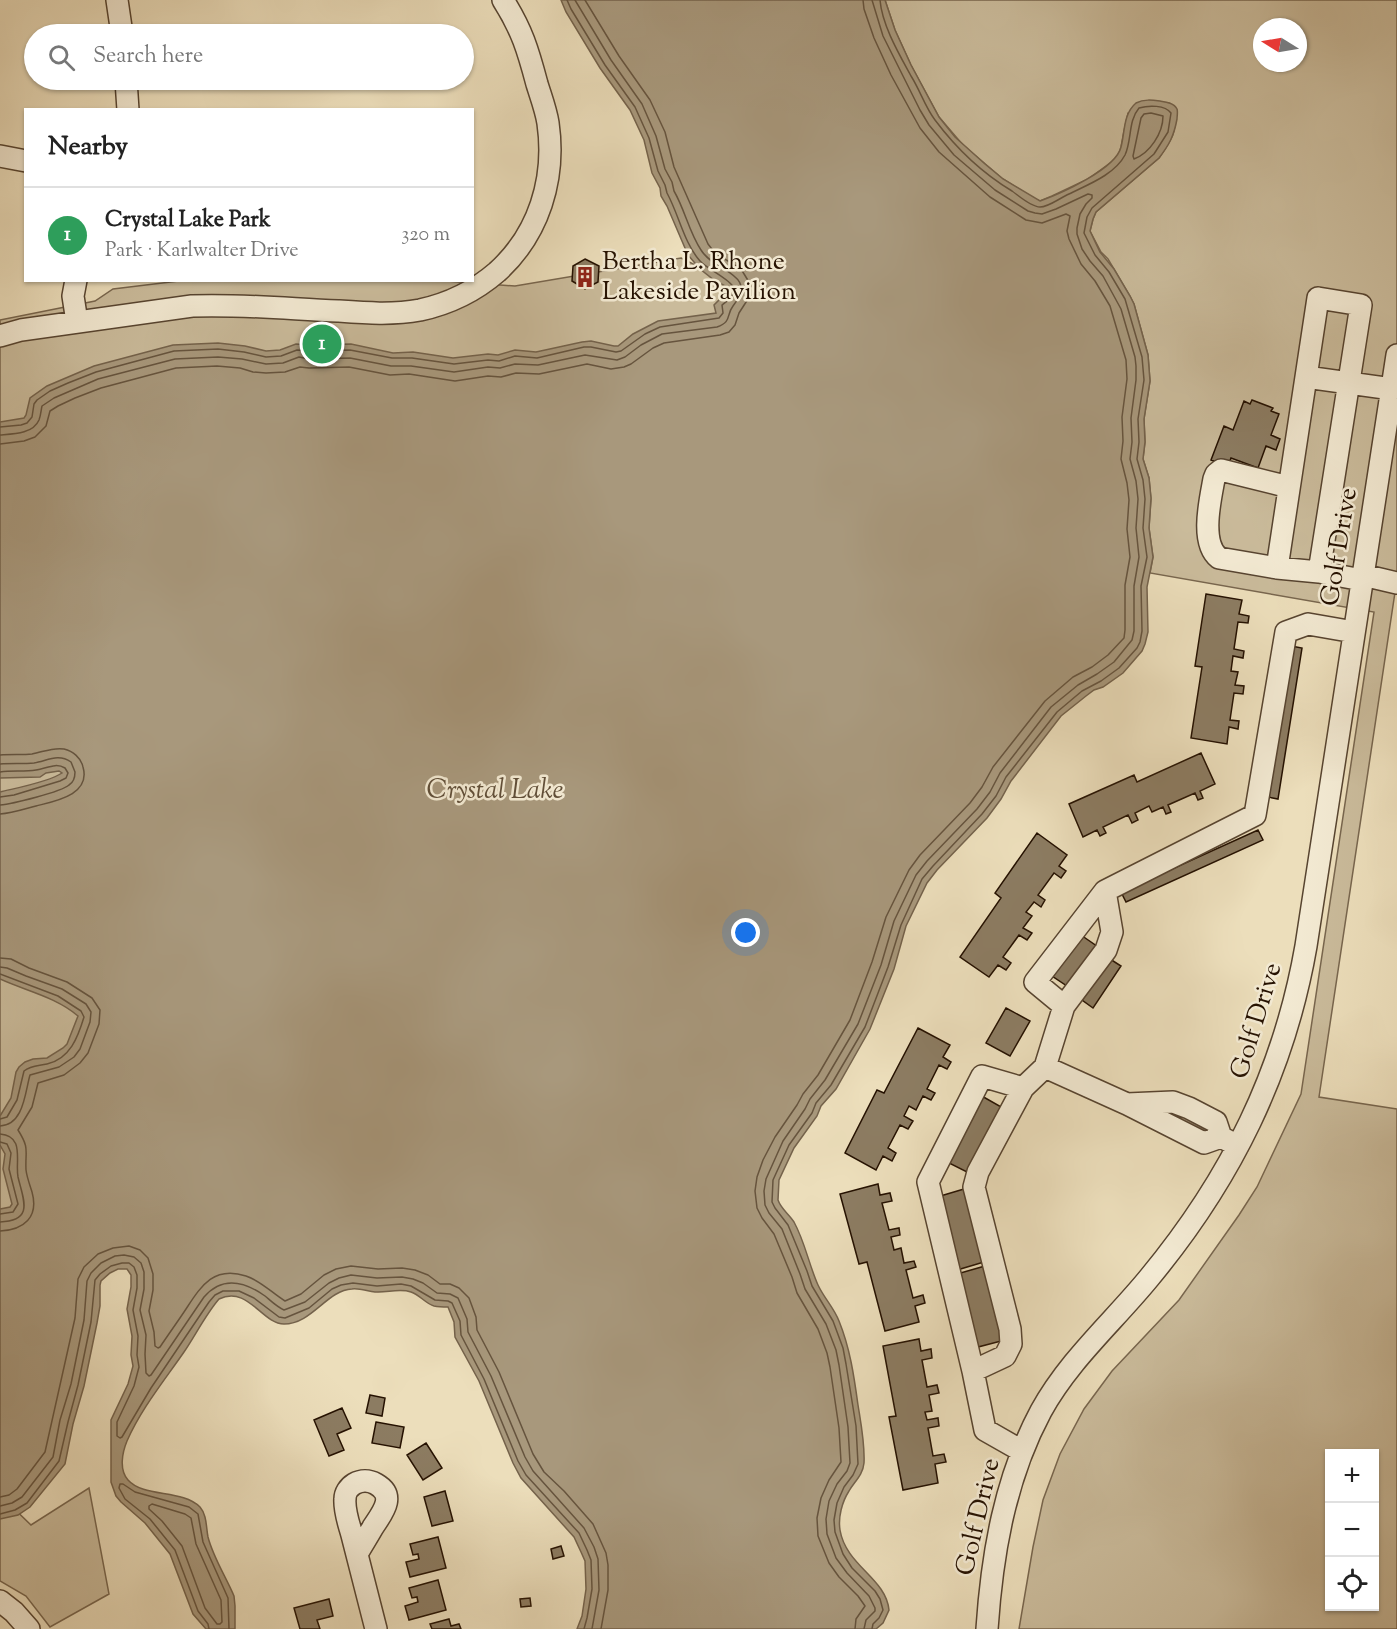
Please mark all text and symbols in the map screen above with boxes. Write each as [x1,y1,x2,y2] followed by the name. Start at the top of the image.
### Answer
[1253,18,1307,72] north arrow
[24,24,474,90] search box
[45,41,78,74] icon: search
[93,41,203,73] text: Search here
[48,129,128,166] text: Nearby
[105,205,271,237] text: Crystal Lake Park
[64,221,71,250] text: 1
[401,221,450,250] text: 320 m
[105,237,299,266] text: Park · Karlwalter Drive
[602,244,796,311] place label: Bertha L. Rhone Lakeside Pavilion
[573,265,597,289] building icon: Bertha L. Rhone Lakeside Pavilion
[302,322,342,366] pin: 1
[1312,485,1368,609] street label: Golf Drive
[427,772,564,811] water label: Crystal Lake
[731,918,760,947] your location
[1222,958,1292,1084] street label: Golf Drive
[1325,1449,1379,1611] map controls
[1325,1449,1379,1503] button: +
[948,1455,1010,1579] street label: Golf Drive
[1325,1503,1379,1557] button: −
[1325,1557,1379,1611] button: locate

